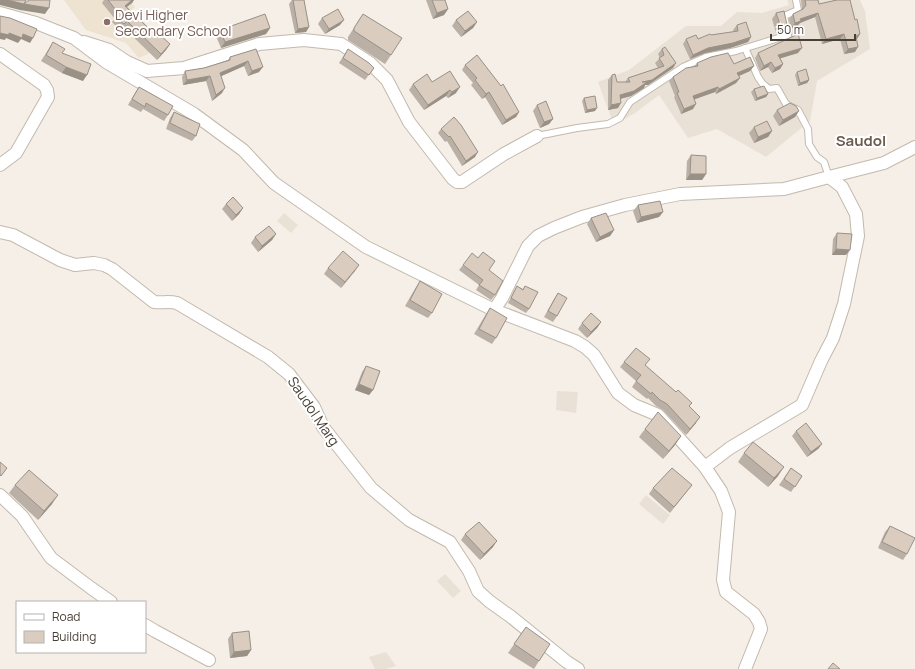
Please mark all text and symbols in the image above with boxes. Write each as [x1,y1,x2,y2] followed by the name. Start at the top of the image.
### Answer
[115,5,232,40] place label: Devi Higher Secondary School
[771,16,855,42] scale bar
[102,17,112,27] marker: Devi Higher Secondary School
[777,21,804,38] text: 50 m
[836,130,886,151] district label: Saudol
[284,373,344,449] street label: Saudol Marg
[16,601,146,653] legend
[52,608,80,625] text: Road
[52,628,96,645] text: Building

